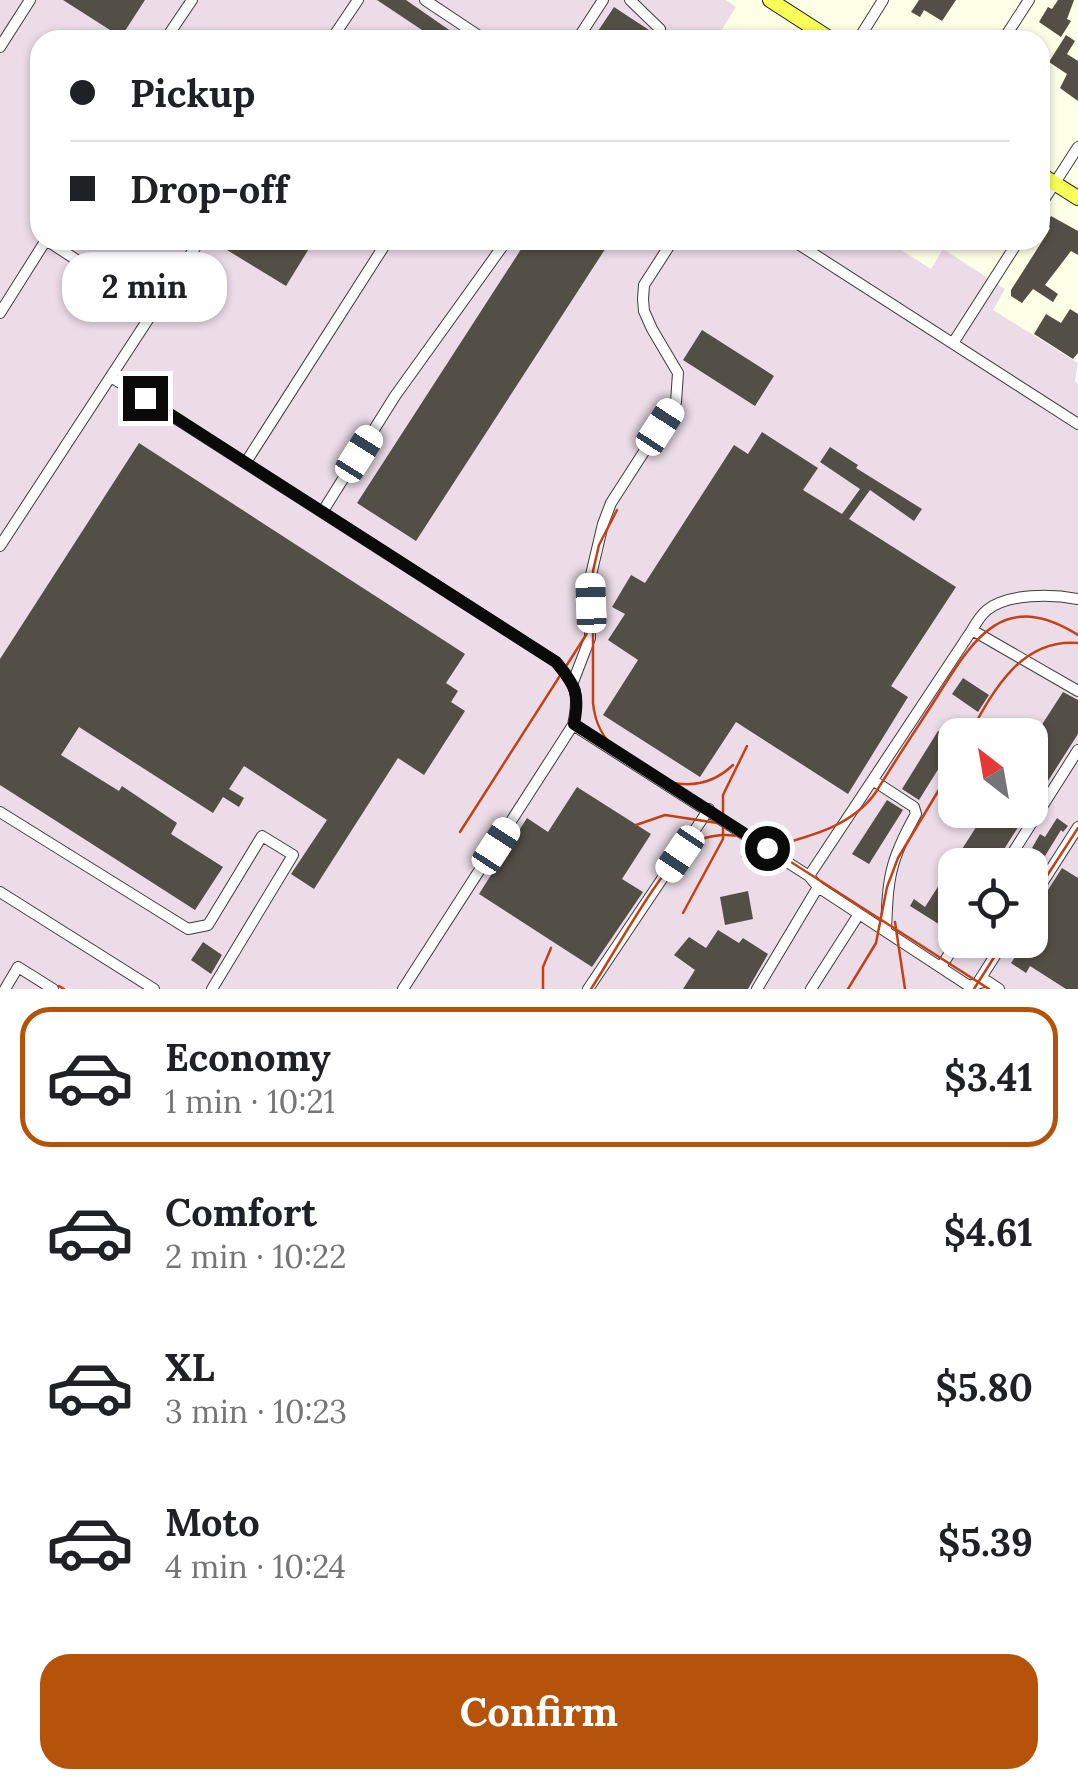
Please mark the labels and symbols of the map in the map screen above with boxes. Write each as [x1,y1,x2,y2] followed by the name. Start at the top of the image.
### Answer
[62,253,228,323] callout: 2 min
[123,376,168,421] route end
[631,394,689,460] car
[330,421,388,487] car
[575,572,607,634] car
[938,718,1048,828] north arrow
[467,813,525,879] car
[651,821,709,887] car
[745,826,790,871] route start

